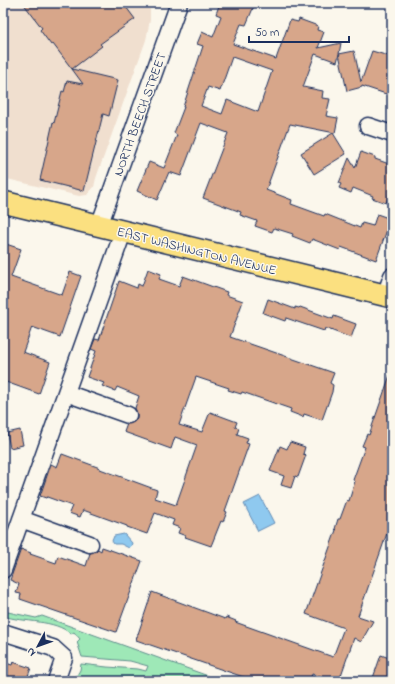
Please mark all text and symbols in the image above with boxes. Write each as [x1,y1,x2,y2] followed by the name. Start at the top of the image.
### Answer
[249,18,349,44] scale bar
[255,24,279,42] text: 50 m
[109,49,172,179] street label: NORTH BEECH STREET
[115,222,279,281] street label: EAST WASHINGTON AVENUE
[18,626,58,666] north arrow
[23,644,40,660] text: N

